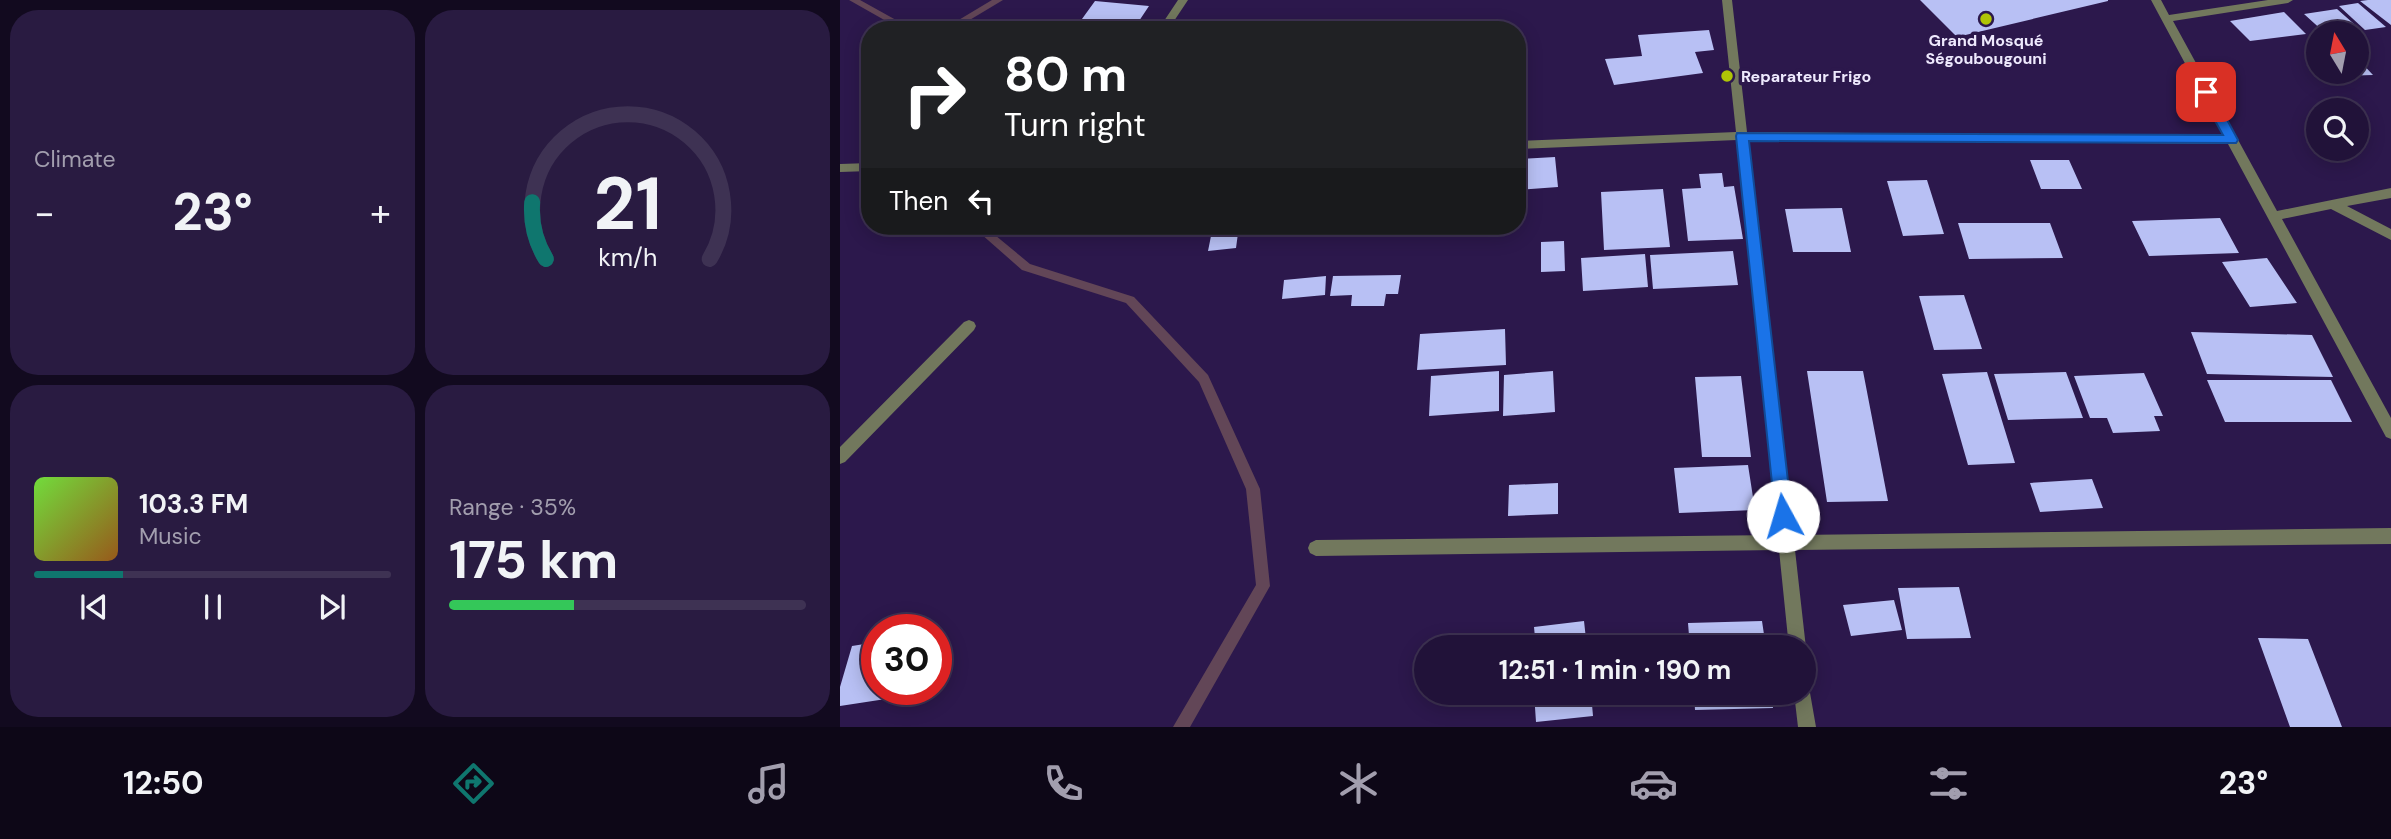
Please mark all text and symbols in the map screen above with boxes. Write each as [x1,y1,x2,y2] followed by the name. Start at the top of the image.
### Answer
[1978,11,1994,27] marker: Grand Mosqué Ségoubougouni
[2306,21,2370,84] north arrow
[2306,21,2369,161] map controls
[1925,30,2047,69] place label: Grand Mosqué Ségoubougouni
[1004,42,1127,106] text: 80 m
[889,49,980,140] icon: right
[2176,62,2236,122] pin
[1741,66,1871,87] place label: Reparateur Frigo
[1719,68,1735,84] marker: Reparateur Frigo
[2187,73,2225,111] icon: arrive
[2306,98,2369,161] button: search
[1004,104,1146,146] text: Turn right
[34,144,116,174] text: Climate
[593,157,662,252] text: 21
[172,178,253,246] text: 23°
[962,182,1000,220] icon: left
[889,184,948,218] text: Then
[34,188,55,238] text: −
[370,188,391,238] text: +
[598,240,657,273] text: km/h
[1746,479,1820,553] position arrow
[139,487,248,521] text: 103.3 FM
[449,492,576,522] text: Range · 35%
[139,521,202,551] text: Music
[449,526,618,594] text: 175 km
[75,588,113,626] icon: previous
[194,588,232,626] icon: pause
[313,588,351,626] icon: next
[861,614,952,705] speed limit sign: 30
[1499,653,1731,687] text: 12:51 · 1 min · 190 m
[449,759,498,808] icon: directions
[744,759,793,808] icon: music
[1039,759,1088,808] icon: phone
[1334,759,1383,808] icon: climate
[1629,759,1678,808] icon: car
[1924,759,1973,808] icon: filters
[123,762,204,804] text: 12:50
[2219,762,2268,804] text: 23°

